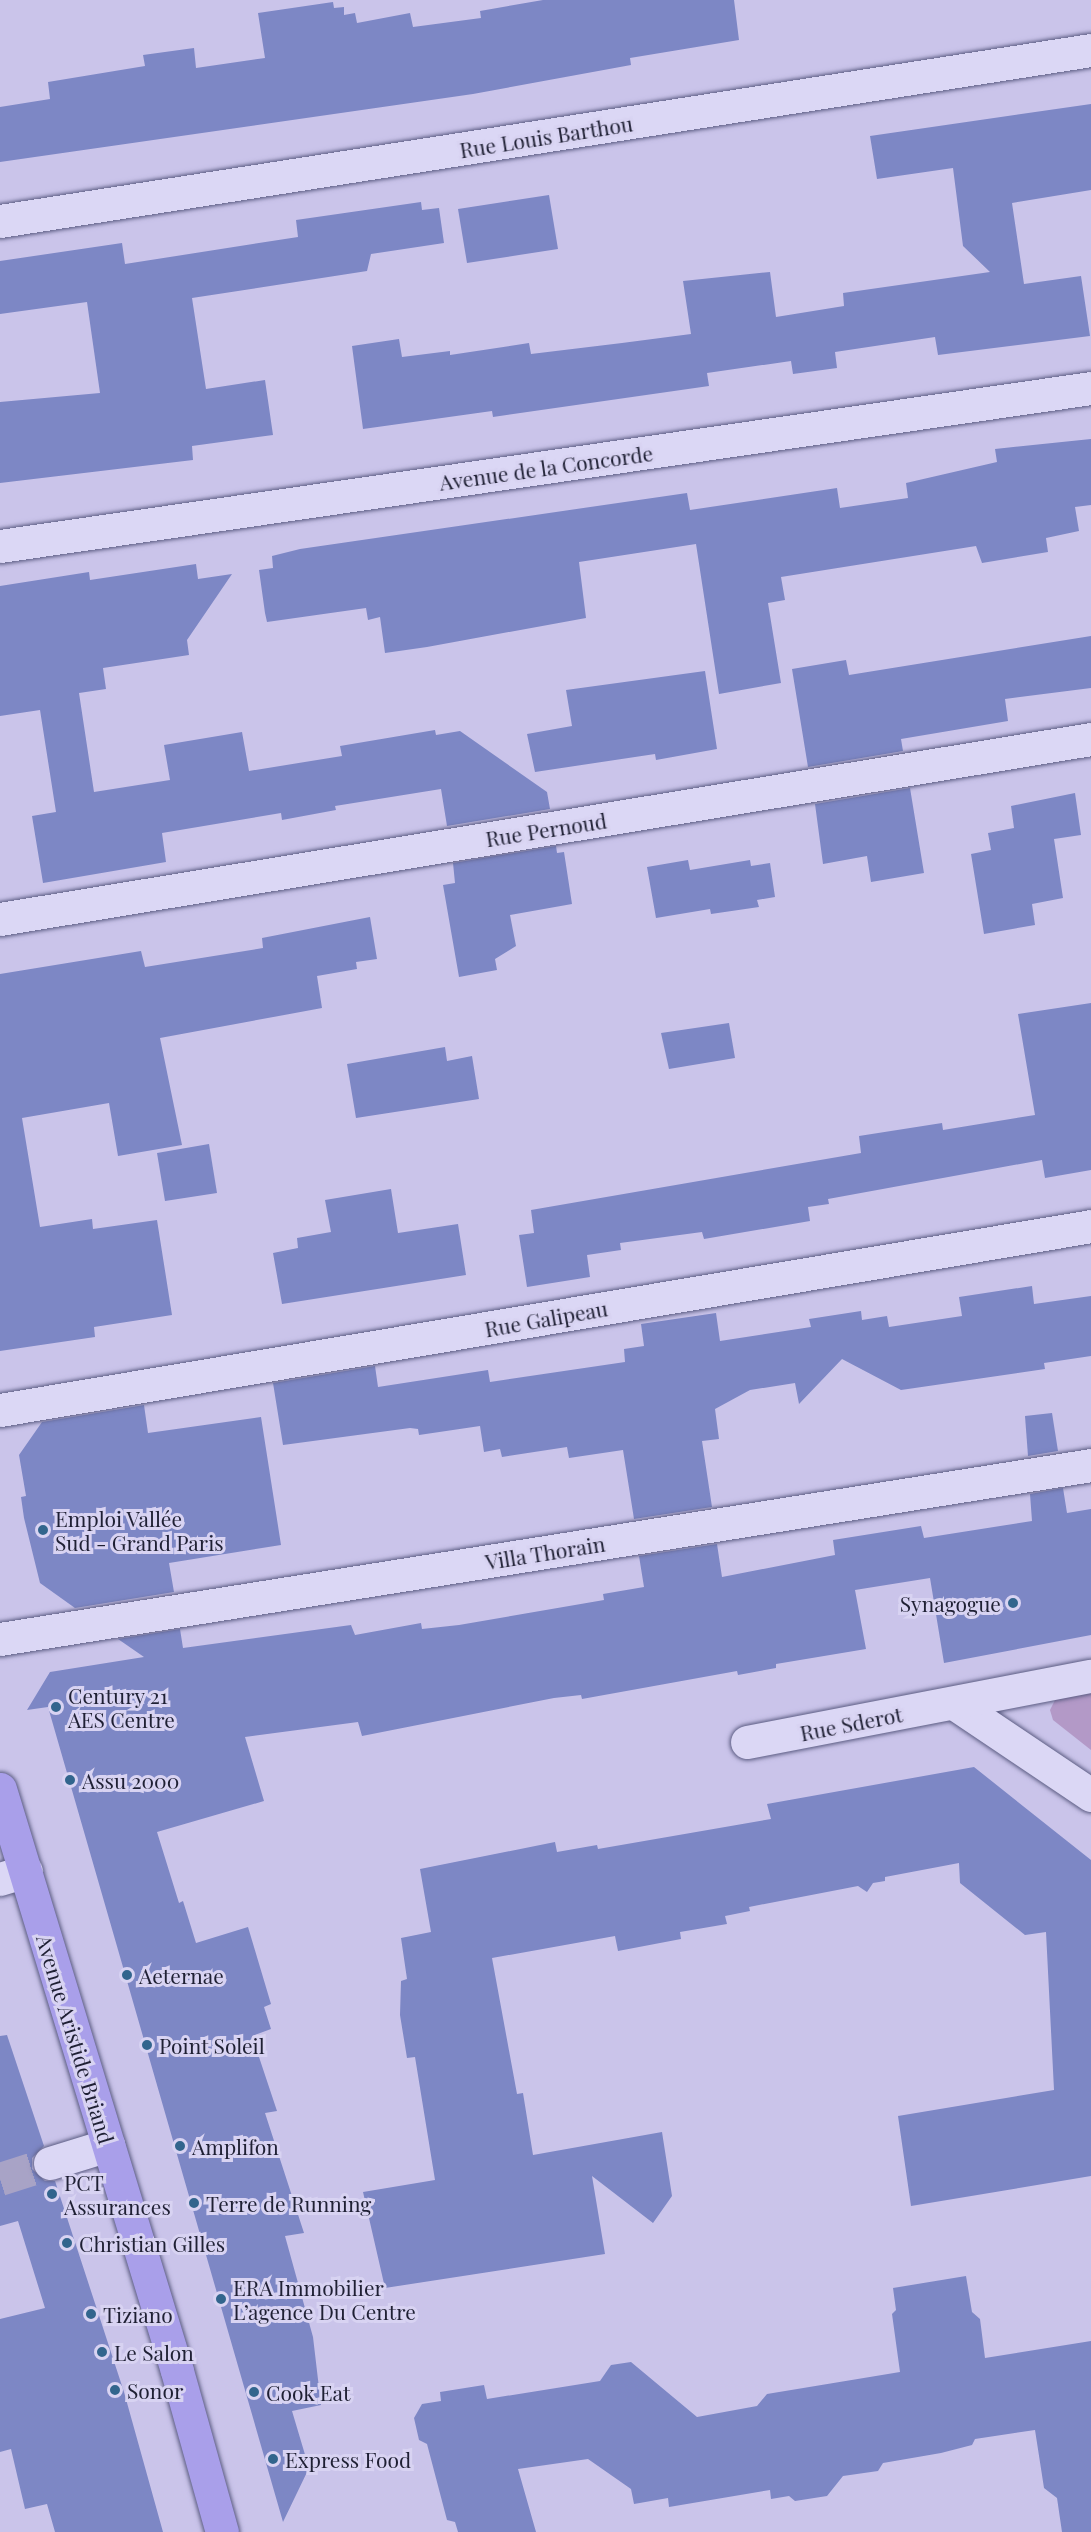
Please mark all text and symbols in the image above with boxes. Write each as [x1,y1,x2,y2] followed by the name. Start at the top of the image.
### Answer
[458,110,634,162] street label: Rue Louis Barthou
[437,439,655,495] street label: Avenue de la Concorde
[484,807,608,851] street label: Rue Pernoud
[483,1295,609,1341] street label: Rue Galipeau
[55,1505,224,1555] place label: Emploi Vallée Sud - Grand Paris
[36,1523,50,1537] marker: Emploi Vallée Sud - Grand Paris
[483,1530,607,1574] street label: Villa Thorain
[900,1590,1001,1616] place label: Synagogue
[1006,1596,1020,1610] marker: Synagogue
[68,1682,175,1732] place label: Century 21 AES Centre
[49,1700,63,1714] marker: Century 21 AES Centre
[798,1701,904,1745] street label: Rue Sderot
[82,1767,179,1793] place label: Assu 2000
[63,1773,77,1787] marker: Assu 2000
[32,1931,120,2147] street label: Avenue Aristide Briand
[139,1962,224,1988] place label: Aeternae
[120,1968,134,1982] marker: Aeternae
[159,2032,265,2058] place label: Point Soleil
[140,2038,154,2052] marker: Point Soleil
[192,2133,279,2159] place label: Amplifon
[173,2139,187,2153] marker: Amplifon
[64,2169,171,2219] place label: PCT Assurances
[45,2187,59,2201] marker: PCT Assurances
[206,2190,371,2216] place label: Terre de Running
[187,2196,201,2210] marker: Terre de Running
[79,2230,225,2256] place label: Christian Gilles
[60,2236,74,2250] marker: Christian Gilles
[233,2274,416,2324] place label: ERA Immobilier L’agence Du Centre
[214,2292,228,2306] marker: ERA Immobilier L’agence Du Centre
[103,2301,173,2327] place label: Tiziano
[84,2307,98,2321] marker: Tiziano
[114,2339,194,2365] place label: Le Salon
[95,2345,109,2359] marker: Le Salon
[127,2377,183,2403] place label: Sonor
[266,2379,351,2405] place label: Cook Eat
[108,2383,122,2397] marker: Sonor
[247,2385,261,2399] marker: Cook Eat
[285,2446,411,2472] place label: Express Food
[266,2452,280,2466] marker: Express Food

